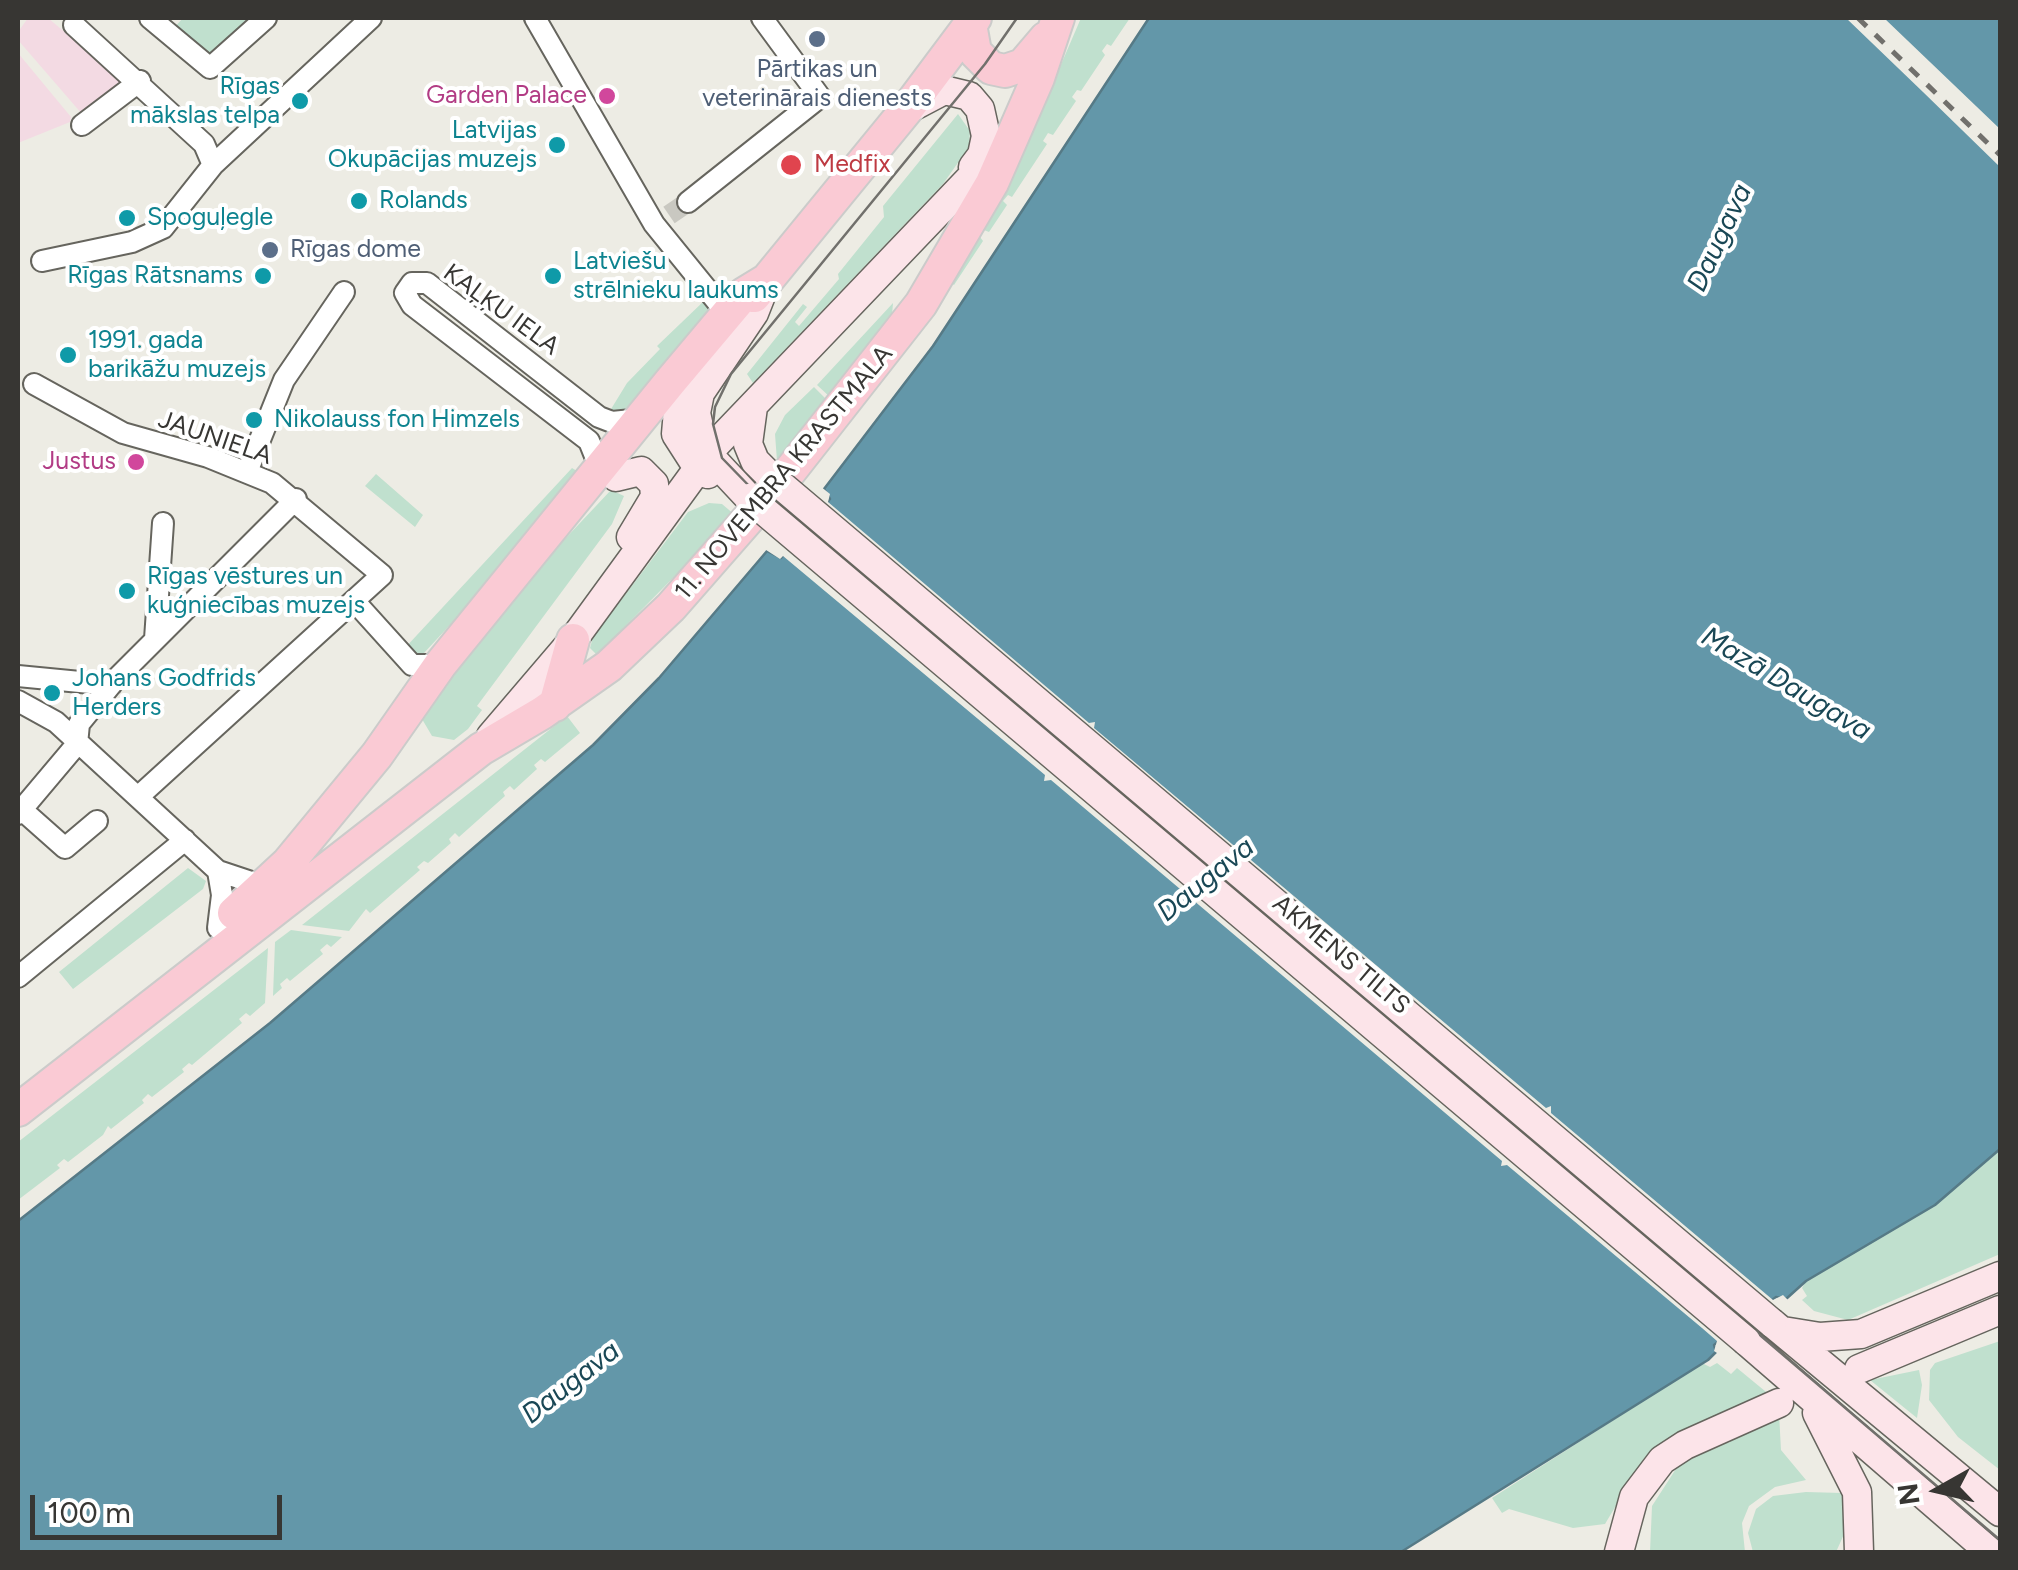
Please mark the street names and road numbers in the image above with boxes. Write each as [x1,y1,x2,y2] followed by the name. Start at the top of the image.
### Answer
[437,258,565,362] street label: KAĻĶU IELA
[669,340,899,606] street label: 11. NOVEMBRA KRASTMALA
[154,405,276,471] street label: JAUNIELA
[1266,889,1416,1021] street label: AKMENS TILTS

